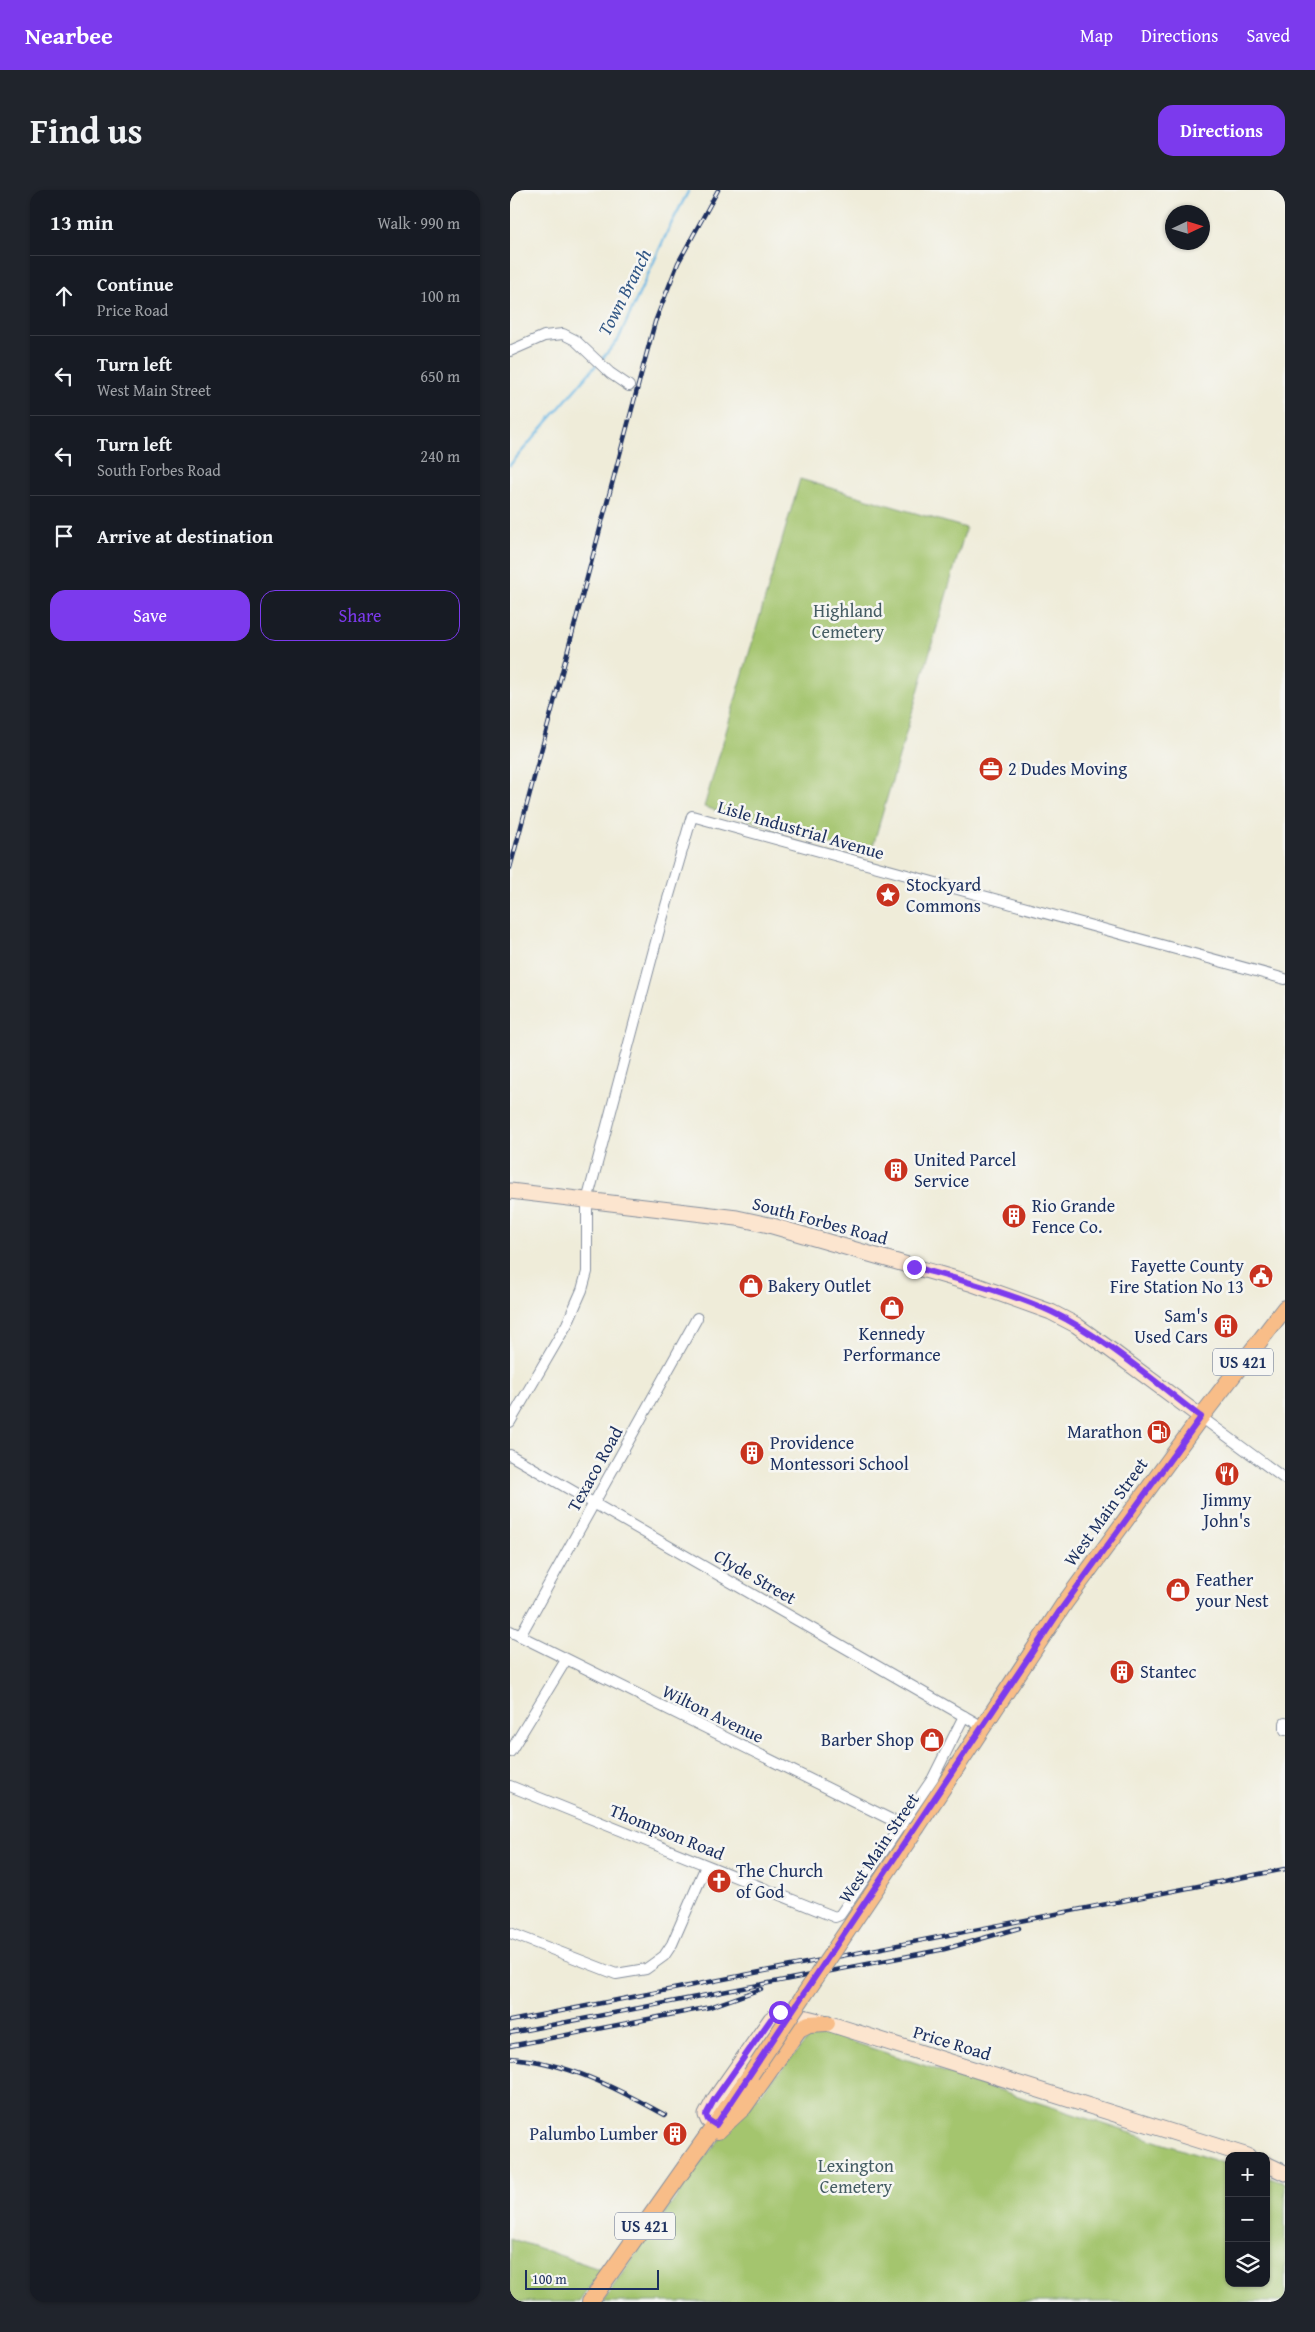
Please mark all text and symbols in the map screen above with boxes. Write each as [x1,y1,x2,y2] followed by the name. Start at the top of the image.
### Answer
[25,18,113,53] text: Nearbee
[1080,22,1113,49] text: Map
[1141,22,1218,49] text: Directions
[1246,22,1290,49] text: Saved
[30,105,143,156] text: Find us
[1158,105,1285,156] button: Directions
[1165,205,1210,250] north arrow
[50,207,113,238] text: 13 min
[377,211,460,235] text: Walk · 990 m
[590,243,658,340] water label: Town Branch
[97,270,174,298] text: Continue
[50,282,78,310] icon: ahead
[420,284,460,308] text: 100 m
[97,298,168,322] text: Price Road
[97,350,172,378] text: Turn left
[50,362,78,390] icon: left
[420,364,460,388] text: 650 m
[97,378,211,402] text: West Main Street
[97,430,172,458] text: Turn left
[50,442,78,470] icon: left
[420,444,460,468] text: 240 m
[97,458,221,482] text: South Forbes Road
[50,522,78,550] icon: arrive
[97,522,273,550] text: Arrive at destination
[50,590,250,641] button: Save
[260,590,460,641] button: Share
[812,597,884,645] park label: Highland Cemetery
[1008,755,1127,782] place label: 2 Dudes Moving
[978,756,1004,782] office icon: 2 Dudes Moving
[715,793,888,866] street label: Lisle Industrial Avenue
[906,871,982,919] place label: Stockyard Commons
[875,882,901,908] place icon: Stockyard Commons
[914,1146,1016,1194] place label: United Parcel Service
[883,1157,909,1183] building icon: United Parcel Service
[749,1189,891,1252] street label: South Forbes Road
[1032,1192,1115,1240] place label: Rio Grande Fence Co.
[1001,1203,1027,1229] building icon: Rio Grande Fence Co.
[1110,1252,1244,1300] place label: Fayette County Fire Station No 13
[903,1256,926,1279] route end
[1248,1263,1274,1289] public building icon: Fayette County Fire Station No 13
[768,1272,872,1299] place label: Bakery Outlet
[738,1273,764,1299] shop icon: Bakery Outlet
[879,1295,905,1321] shop icon: Kennedy Performance
[1134,1302,1208,1350] place label: Sam's Used Cars
[1213,1313,1239,1339] building icon: Sam's Used Cars
[843,1320,941,1368] place label: Kennedy Performance
[1213,1348,1273,1376] road number: US 421
[1067,1418,1142,1445] place label: Marathon
[1146,1419,1172,1445] fuel station icon: Marathon
[560,1421,629,1516] street label: Texaco Road
[770,1429,909,1477] place label: Providence Montessori School
[739,1440,765,1466] building icon: Providence Montessori School
[1057,1451,1155,1572] street label: West Main Street
[1214,1461,1240,1487] restaurant icon: Jimmy John's
[1200,1486,1252,1534] place label: Jimmy John's
[709,1542,802,1611] street label: Clyde Street
[1195,1566,1269,1614] place label: Feather your Nest
[1165,1577,1191,1603] shop icon: Feather your Nest
[1140,1658,1197,1685] place label: Stantec
[1109,1659,1135,1685] building icon: Stantec
[658,1677,769,1750] street label: Wilton Avenue
[821,1726,914,1753] place label: Barber Shop
[919,1727,945,1753] shop icon: Barber Shop
[831,1786,926,1909] street label: West Main Street
[606,1796,729,1867] street label: Thompson Road
[736,1857,823,1905] place label: The Church of God
[706,1868,732,1894] church icon: The Church of God
[769,2001,792,2024] route start
[910,2018,995,2067] street label: Price Road
[529,2120,659,2147] place label: Palumbo Lumber
[662,2121,688,2147] building icon: Palumbo Lumber
[818,2152,894,2200] park label: Lexington Cemetery
[1225,2152,1270,2287] map controls
[1225,2152,1270,2197] button: +
[1225,2197,1270,2242] button: −
[615,2212,675,2240] road number: US 421
[1225,2242,1270,2287] button: layers
[525,2267,659,2290] scale bar
[532,2269,567,2289] text: 100 m

